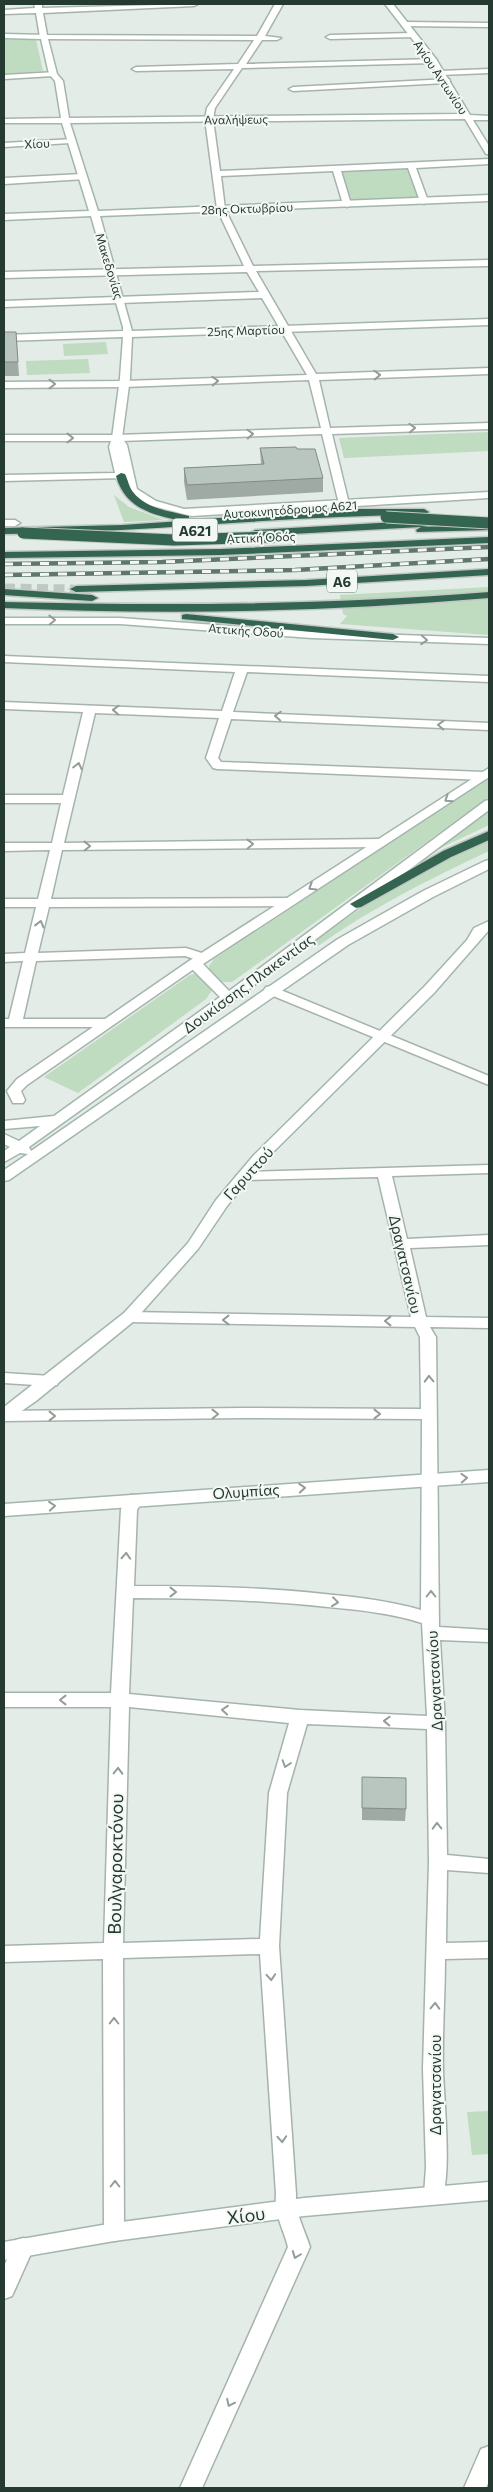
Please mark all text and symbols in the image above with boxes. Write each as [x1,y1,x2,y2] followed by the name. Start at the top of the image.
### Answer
[411,37,471,117] street label: Αγίου Αντωνίου
[204,111,268,127] street label: Αναλήψεως
[24,135,50,151] street label: Χίου
[201,199,294,217] street label: 28ης Οκτωβρίου
[93,231,127,301] street label: Μακεδονίας
[207,322,285,338] street label: 25ης Μαρτίου
[374,370,382,380] one-way arrow
[211,375,219,386] one-way arrow
[49,379,57,389] one-way arrow
[409,423,417,434] one-way arrow
[246,428,254,439] one-way arrow
[66,433,74,443] one-way arrow
[223,497,357,521] street label: Αυτοκινητόδρομος Α621
[172,518,218,542] road number: Α621
[226,529,296,545] street label: Αττική Οδός
[327,570,357,592] road number: Α6
[49,615,57,625] one-way arrow
[208,620,284,640] street label: Αττικής Οδού
[421,634,429,645] one-way arrow
[112,705,120,715] one-way arrow
[274,711,282,722] one-way arrow
[436,719,444,730] one-way arrow
[72,762,83,771] one-way arrow
[445,793,454,802] one-way arrow
[246,839,254,849] one-way arrow
[84,841,92,851] one-way arrow
[308,881,317,890] one-way arrow
[34,921,44,929] one-way arrow
[179,929,317,1037] street label: Δουκίσσης Πλακεντίας
[219,1143,277,1203] street label: Γαρυττού
[386,1213,426,1315] street label: Δραγατσανίου
[221,1315,229,1325] one-way arrow
[384,1316,392,1327] one-way arrow
[424,1375,435,1383] one-way arrow
[212,1409,219,1419] one-way arrow
[374,1409,382,1419] one-way arrow
[49,1411,57,1421] one-way arrow
[460,1472,468,1483] one-way arrow
[212,1480,280,1502] street label: Ολυμπίας
[298,1482,306,1493] one-way arrow
[49,1500,57,1511] one-way arrow
[121,1552,132,1560] one-way arrow
[170,1587,178,1597] one-way arrow
[426,1590,436,1598] one-way arrow
[332,1596,340,1607] one-way arrow
[422,1630,446,1732] street label: Δραγατσανίου
[59,1695,66,1705] one-way arrow
[221,1705,229,1716] one-way arrow
[383,1715,391,1726] one-way arrow
[282,1759,292,1767] one-way arrow
[113,1767,123,1774] one-way arrow
[103,1793,127,1935] street label: Βουλγαροκτόνου
[432,1822,443,1830] one-way arrow
[266,1974,277,1982] one-way arrow
[430,2002,441,2010] one-way arrow
[109,2017,119,2024] one-way arrow
[426,2035,444,2135] street label: Δραγατσανίου
[277,2136,288,2144] one-way arrow
[110,2179,120,2187] one-way arrow
[226,2202,266,2228] street label: Χίου
[292,2250,302,2259] one-way arrow
[225,2398,236,2407] one-way arrow

